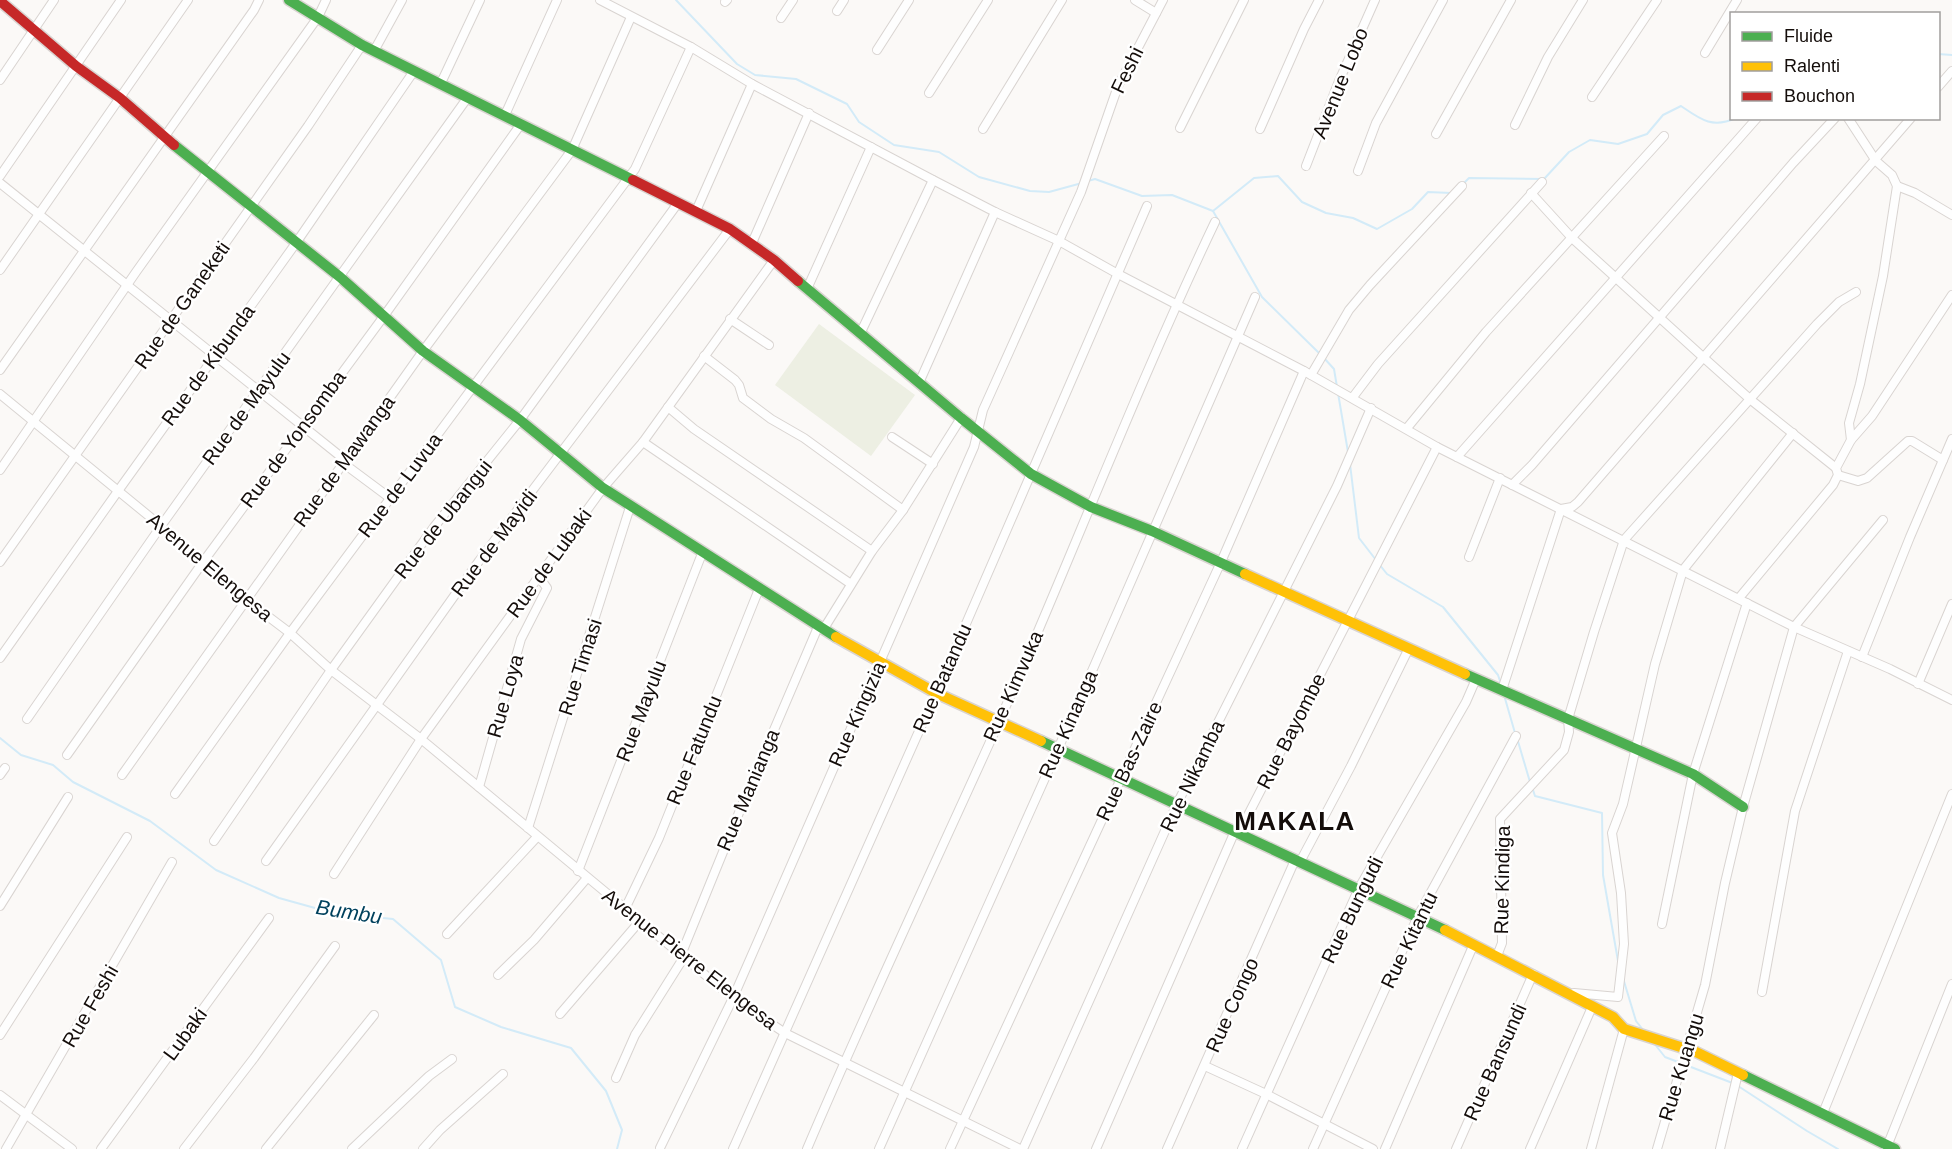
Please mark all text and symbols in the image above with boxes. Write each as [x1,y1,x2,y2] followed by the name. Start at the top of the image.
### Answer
[1730,12,1940,120] legend
[1308,24,1372,142] street label: Avenue Lobo
[1784,26,1833,46] text: Fluide
[1106,43,1148,97] street label: Feshi
[1784,56,1840,76] text: Ralenti
[1784,86,1855,106] text: Bouchon
[130,237,234,373] street label: Rue de Ganeketi
[157,300,260,429] street label: Rue de Kibunda
[198,347,294,469] street label: Rue de Mayulu
[236,366,350,512] street label: Rue de Yonsomba
[289,390,399,531] street label: Rue de Mawanga
[354,428,447,541] street label: Rue de Luvua
[390,455,496,583] street label: Rue de Ubangui
[447,485,541,601] street label: Rue de Mayidi
[502,504,596,622] street label: Rue de Lubaki
[143,508,278,626] street label: Avenue Elengesa
[554,616,606,718] street label: Rue Timasi
[908,620,976,736] street label: Rue Batandu
[979,626,1048,745] street label: Rue Kimvuka
[483,651,528,740] street label: Rue Loya
[612,657,670,765] street label: Rue Mayulu
[824,657,890,770] street label: Rue Kingizia
[1034,666,1102,781] street label: Rue Kinanga
[1252,670,1330,792] street label: Rue Bayombe
[662,692,726,808] street label: Rue Fatundu
[1092,698,1166,824] street label: Rue Bas-Zaire
[1156,716,1229,835] street label: Rue Nikamba
[712,725,784,854] street label: Rue Manianga
[1234,806,1356,836] district label: MAKALA
[1490,824,1514,935] street label: Rue Kindiga
[1317,853,1387,967] street label: Rue Bungudi
[598,884,782,1034] street label: Avenue Pierre Elengesa
[1376,888,1442,992] street label: Rue Kitantu
[314,895,384,928] water label: Bumbu
[1201,954,1263,1056] street label: Rue Congo
[58,961,122,1051] street label: Rue Feshi
[1459,1000,1531,1124] street label: Rue Bansundi
[159,1004,211,1064] street label: Lubaki
[1654,1011,1708,1123] street label: Rue Kuangu

